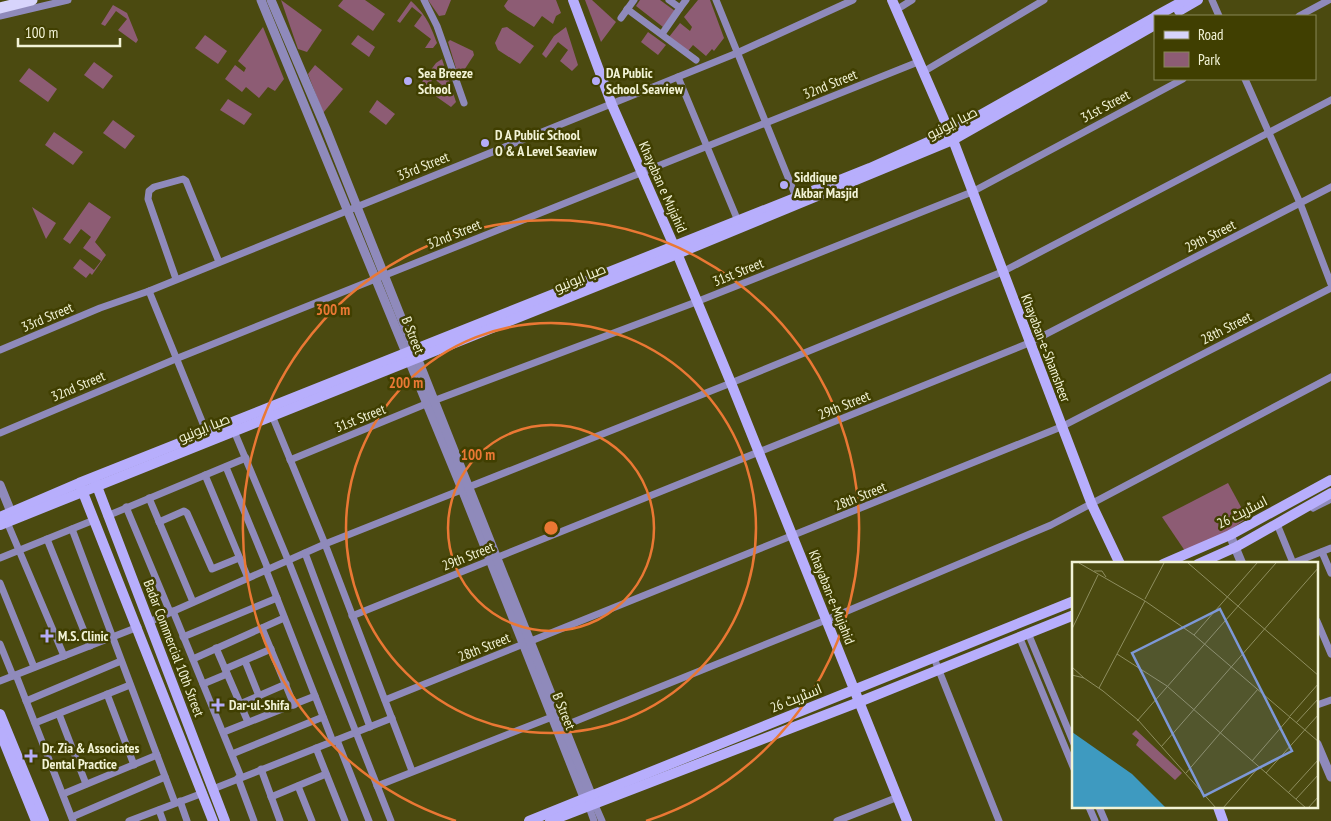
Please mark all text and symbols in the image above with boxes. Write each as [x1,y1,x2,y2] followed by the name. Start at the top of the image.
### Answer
[18,15,120,47] scale bar
[1154,15,1316,80] legend
[25,23,58,42] text: 100 m
[1198,25,1224,44] text: Road
[1198,50,1220,69] text: Park
[418,64,473,98] place label: Sea Breeze School
[606,64,684,98] place label: DA Public School Seaview
[800,65,860,103] street label: 32nd Street
[402,75,414,87] marker: Sea Breeze School
[590,75,602,87] marker: DA Public School Seaview
[1077,86,1133,126] street label: 31st Street
[924,103,980,143] street label: صبا ایونیو
[495,126,597,160] place label: D A Public School O & A Level Seaview
[479,137,491,149] marker: D A Public School O & A Level Seaview
[635,139,691,235] street label: Khayaban e Mujahid
[394,147,452,185] street label: 33rd Street
[793,168,858,202] place label: Siddique Akbar Masjid
[778,179,790,191] marker: Siddique Akbar Masjid
[424,215,484,253] street label: 32nd Street
[1182,216,1239,256] street label: 29th Street
[710,254,766,290] street label: 31st Street
[551,259,609,297] street label: صبا ایونیو
[1017,291,1075,405] street label: Khayaban-e-Shamsheer
[18,298,76,336] street label: 33rd Street
[316,300,350,319] text: 300 m
[1198,308,1255,348] street label: 28th Street
[397,314,429,356] street label: B Street
[48,367,108,405] street label: 32nd Street
[389,373,423,392] text: 200 m
[815,386,873,424] street label: 29th Street
[332,400,388,436] street label: 31st Street
[175,409,233,447] street label: صبا ایونیو
[461,445,495,464] text: 100 m
[831,477,889,515] street label: 28th Street
[1214,492,1270,532] street label: اسٹریٹ 26
[542,519,560,537] centre of rings
[439,537,497,575] street label: 29th Street
[805,547,859,647] street label: Khayaban-e-Mujahid
[1072,562,1318,808] inset map
[140,577,208,719] street label: Badar Commercial 10th Street
[58,627,109,645] place label: M.S. Clinic
[455,628,513,666] street label: 28th Street
[40,629,54,643] marker: M.S. Clinic
[767,679,825,717] street label: اسٹریٹ 26
[548,690,580,732] street label: B Street
[229,696,290,714] place label: Dar-ul-Shifa
[211,698,225,712] marker: Dar-ul-Shifa
[42,739,140,773] place label: Dr. Zia & Associates Dental Practice
[24,749,38,763] marker: Dr. Zia & Associates Dental Practice

